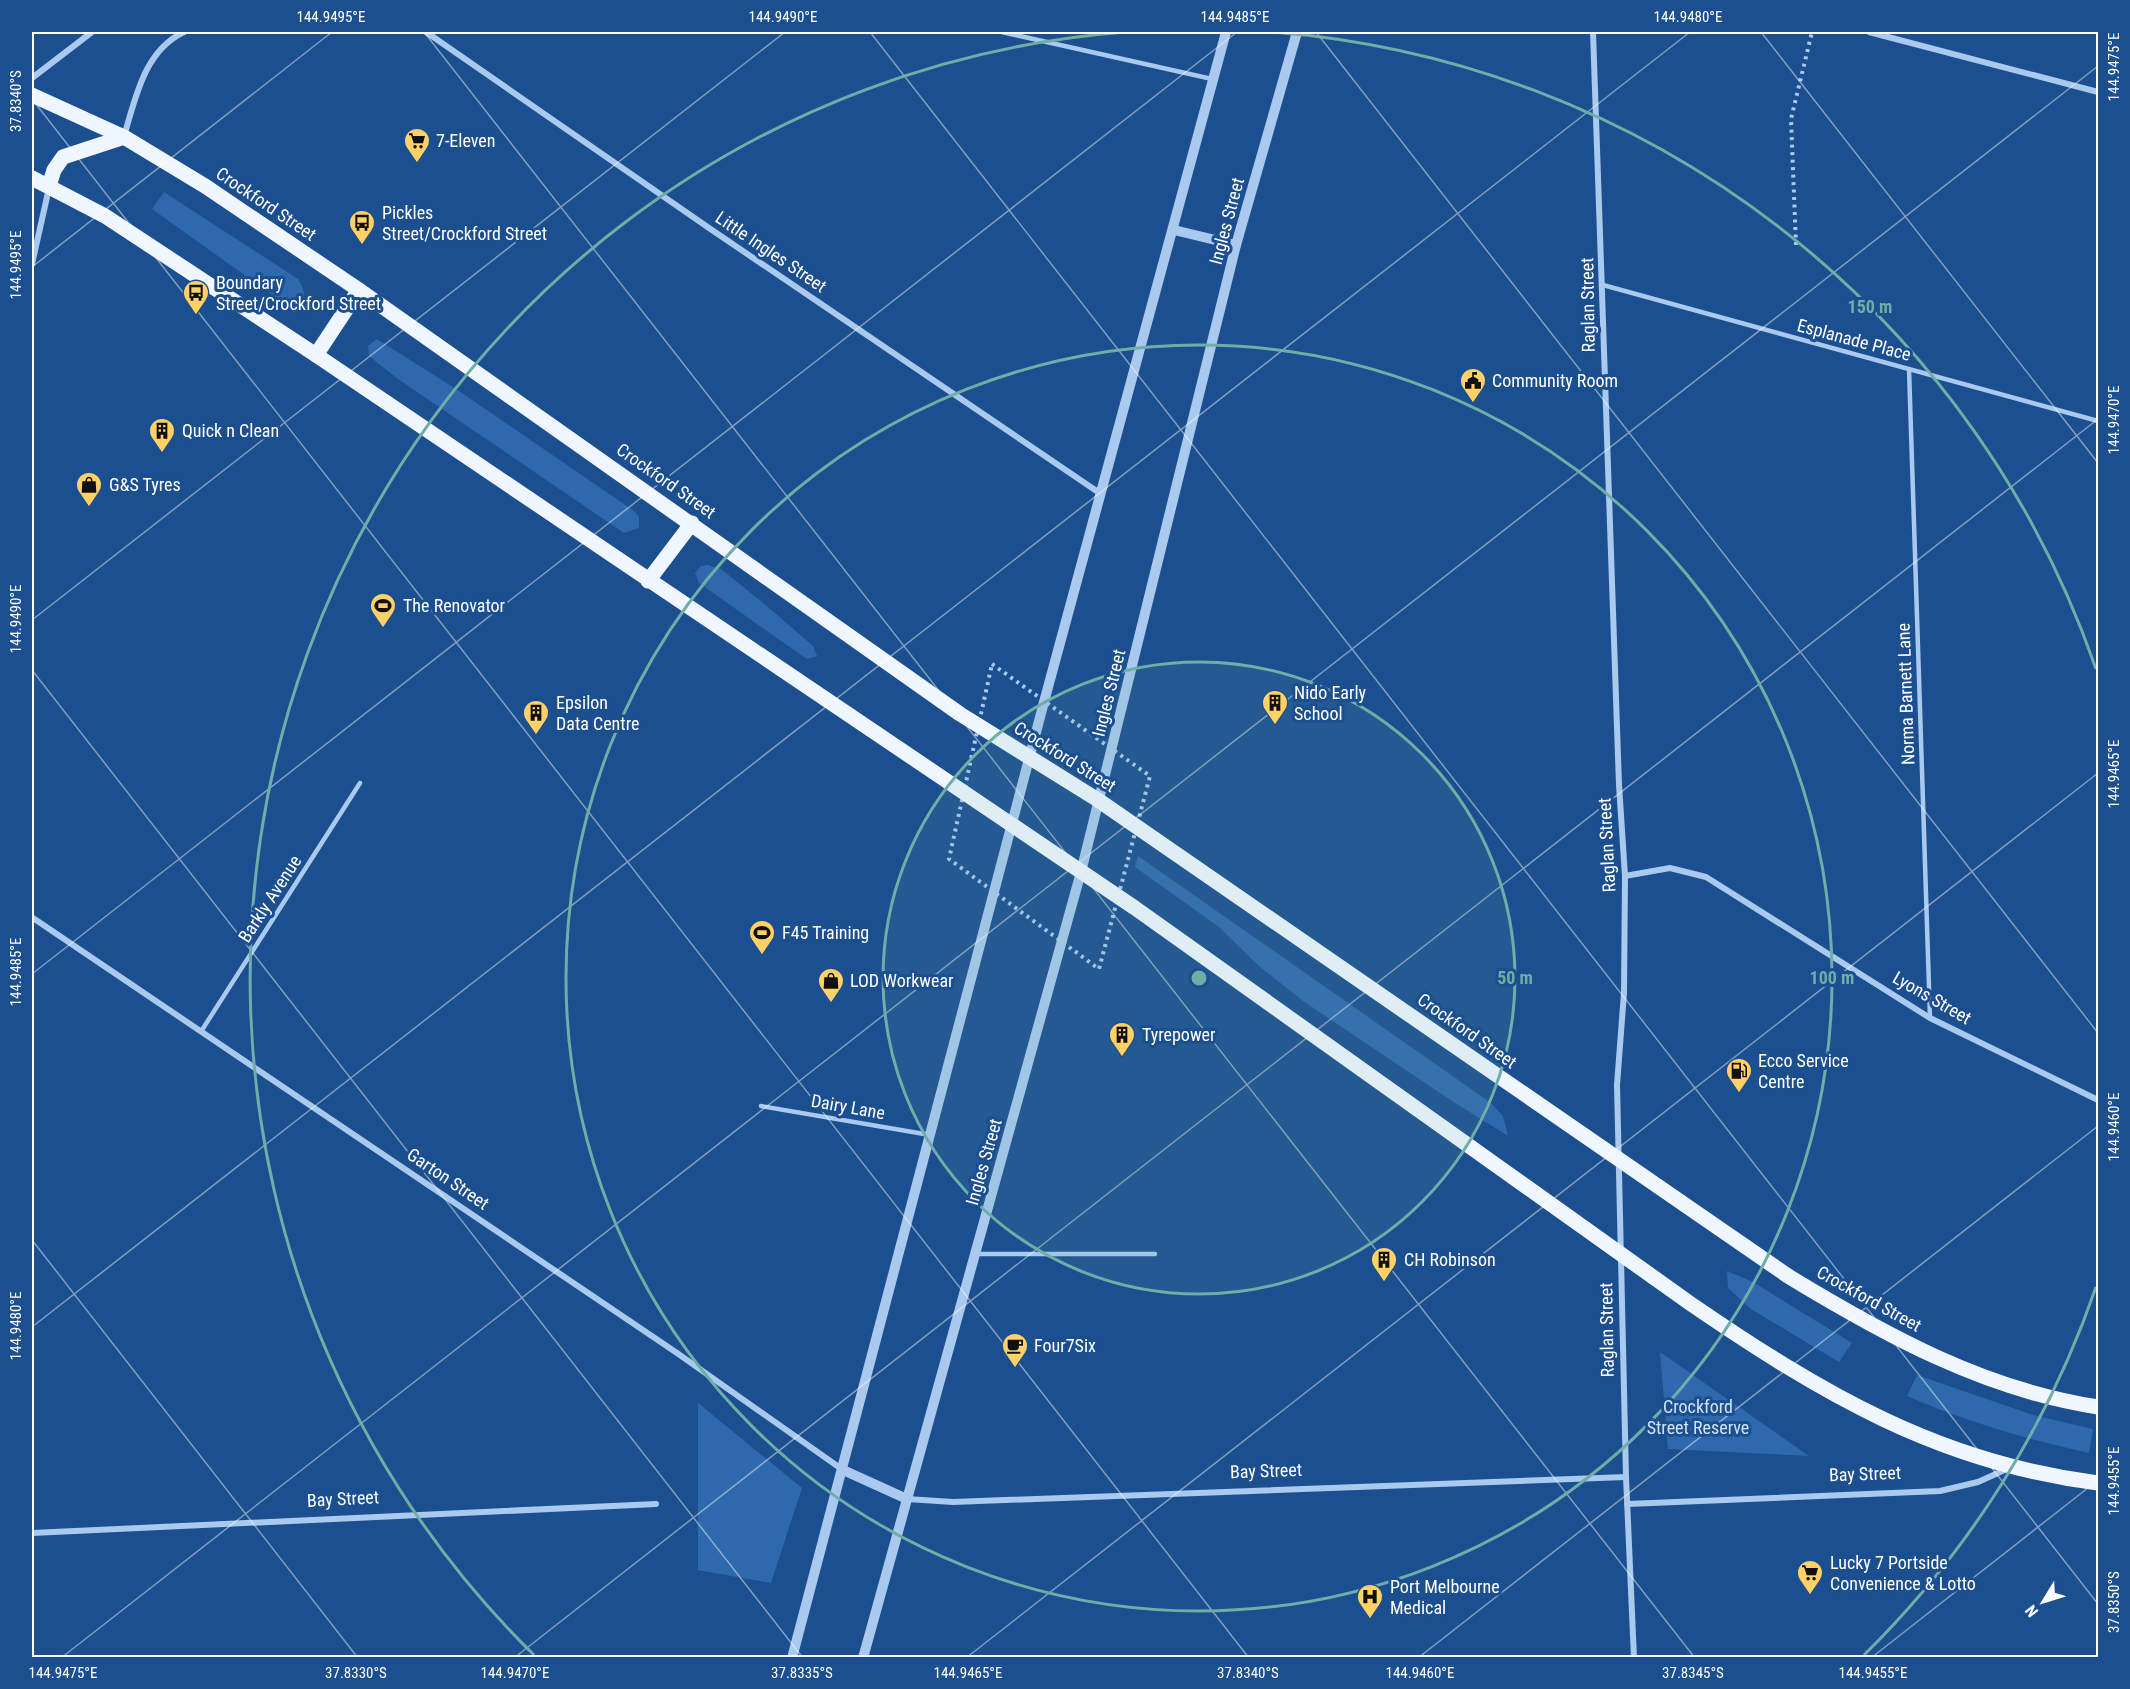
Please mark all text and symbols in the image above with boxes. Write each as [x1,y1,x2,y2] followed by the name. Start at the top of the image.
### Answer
[297,8,365,26] text: 144.9495°E
[749,8,817,26] text: 144.9490°E
[1201,8,1269,26] text: 144.9485°E
[1654,8,1722,26] text: 144.9480°E
[2105,33,2123,101] text: 144.9475°E
[7,70,25,132] text: 37.8340°S
[402,126,432,164] supermarket icon: 7-Eleven
[436,130,496,151] place label: 7-Eleven
[212,162,320,245] street label: Crockford Street
[1205,175,1248,267] street label: Ingles Street
[382,202,547,244] place label: Pickles Street/Crockford Street
[712,207,831,296] street label: Little Ingles Street
[347,208,377,246] bus stop icon: Pickles Street/Crockford Street
[7,231,25,299] text: 144.9495°E
[1576,257,1599,353] street label: Raglan Street
[216,272,381,314] place label: Boundary Street/Crockford Street
[181,278,211,316] bus stop icon: Boundary Street/Crockford Street
[1848,296,1892,317] text: 150 m
[1795,314,1913,365] street label: Esplanade Place
[1458,366,1488,404] public building icon: Community Room
[1492,370,1618,391] place label: Community Room
[2105,386,2123,454] text: 144.9470°E
[147,416,177,454] building icon: Quick n Clean
[182,420,279,441] place label: Quick n Clean
[613,439,720,523] street label: Crockford Street
[74,470,104,508] shop icon: G&S Tyres
[109,474,181,495] place label: G&S Tyres
[7,585,25,653] text: 144.9490°E
[368,591,398,629] sports icon: The Renovator
[403,595,506,616] place label: The Renovator
[1893,623,1918,765] street label: Norma Barnett Lane
[1088,647,1129,739] street label: Ingles Street
[1294,682,1367,724] place label: Nido Early School
[1260,688,1290,726] building icon: Nido Early School
[556,692,639,734] place label: Epsilon Data Centre
[521,698,551,736] building icon: Epsilon Data Centre
[1010,717,1120,796] street label: Crockford Street
[2105,740,2123,808] text: 144.9465°E
[1594,797,1619,893] street label: Raglan Street
[234,851,306,946] street label: Barkly Avenue
[747,918,777,956] sports icon: F45 Training
[782,922,869,943] place label: F45 Training
[7,938,25,1006] text: 144.9485°E
[816,966,846,1004] shop icon: LOD Workwear
[1497,967,1533,988] text: 50 m
[1810,967,1854,988] text: 100 m
[1889,967,1975,1028] street label: Lyons Street
[1189,968,1209,988] centre of rings
[850,970,954,991] place label: LOD Workwear
[1414,989,1521,1073] street label: Crockford Street
[1107,1020,1137,1058] building icon: Tyrepower
[1142,1024,1216,1045] place label: Tyrepower
[1758,1050,1849,1092] place label: Ecco Service Centre
[1724,1056,1754,1094] fuel station icon: Ecco Service Centre
[810,1090,887,1123] street label: Dairy Lane
[2105,1093,2123,1161] text: 144.9460°E
[961,1116,1006,1208] street label: Ingles Street
[403,1143,493,1214] street label: Garton Street
[1369,1245,1399,1283] building icon: CH Robinson
[1404,1249,1496,1270] place label: CH Robinson
[1813,1261,1925,1336] street label: Crockford Street
[1595,1282,1618,1378] street label: Raglan Street
[7,1292,25,1360] text: 144.9480°E
[1000,1331,1030,1369] cafe icon: Four7Six
[1034,1335,1096,1356] place label: Four7Six
[1647,1396,1749,1438] park label: Crockford Street Reserve
[2105,1447,2123,1515] text: 144.9455°E
[1230,1459,1302,1482] street label: Bay Street
[1829,1462,1901,1485] street label: Bay Street
[306,1486,380,1511] street label: Bay Street
[1830,1552,1976,1594] place label: Lucky 7 Portside Convenience & Lotto
[1795,1558,1825,1596] supermarket icon: Lucky 7 Portside Convenience & Lotto
[2105,1571,2123,1633] text: 37.8350°S
[2013,1572,2073,1632] north arrow
[1390,1576,1500,1618] place label: Port Melbourne Medical
[1355,1582,1385,1620] hospital icon: Port Melbourne Medical
[2021,1601,2042,1621] text: N
[29,1664,97,1682] text: 144.9475°E
[325,1664,387,1682] text: 37.8330°S
[481,1664,549,1682] text: 144.9470°E
[771,1664,833,1682] text: 37.8335°S
[934,1664,1002,1682] text: 144.9465°E
[1217,1664,1279,1682] text: 37.8340°S
[1386,1664,1454,1682] text: 144.9460°E
[1662,1664,1724,1682] text: 37.8345°S
[1839,1664,1907,1682] text: 144.9455°E

